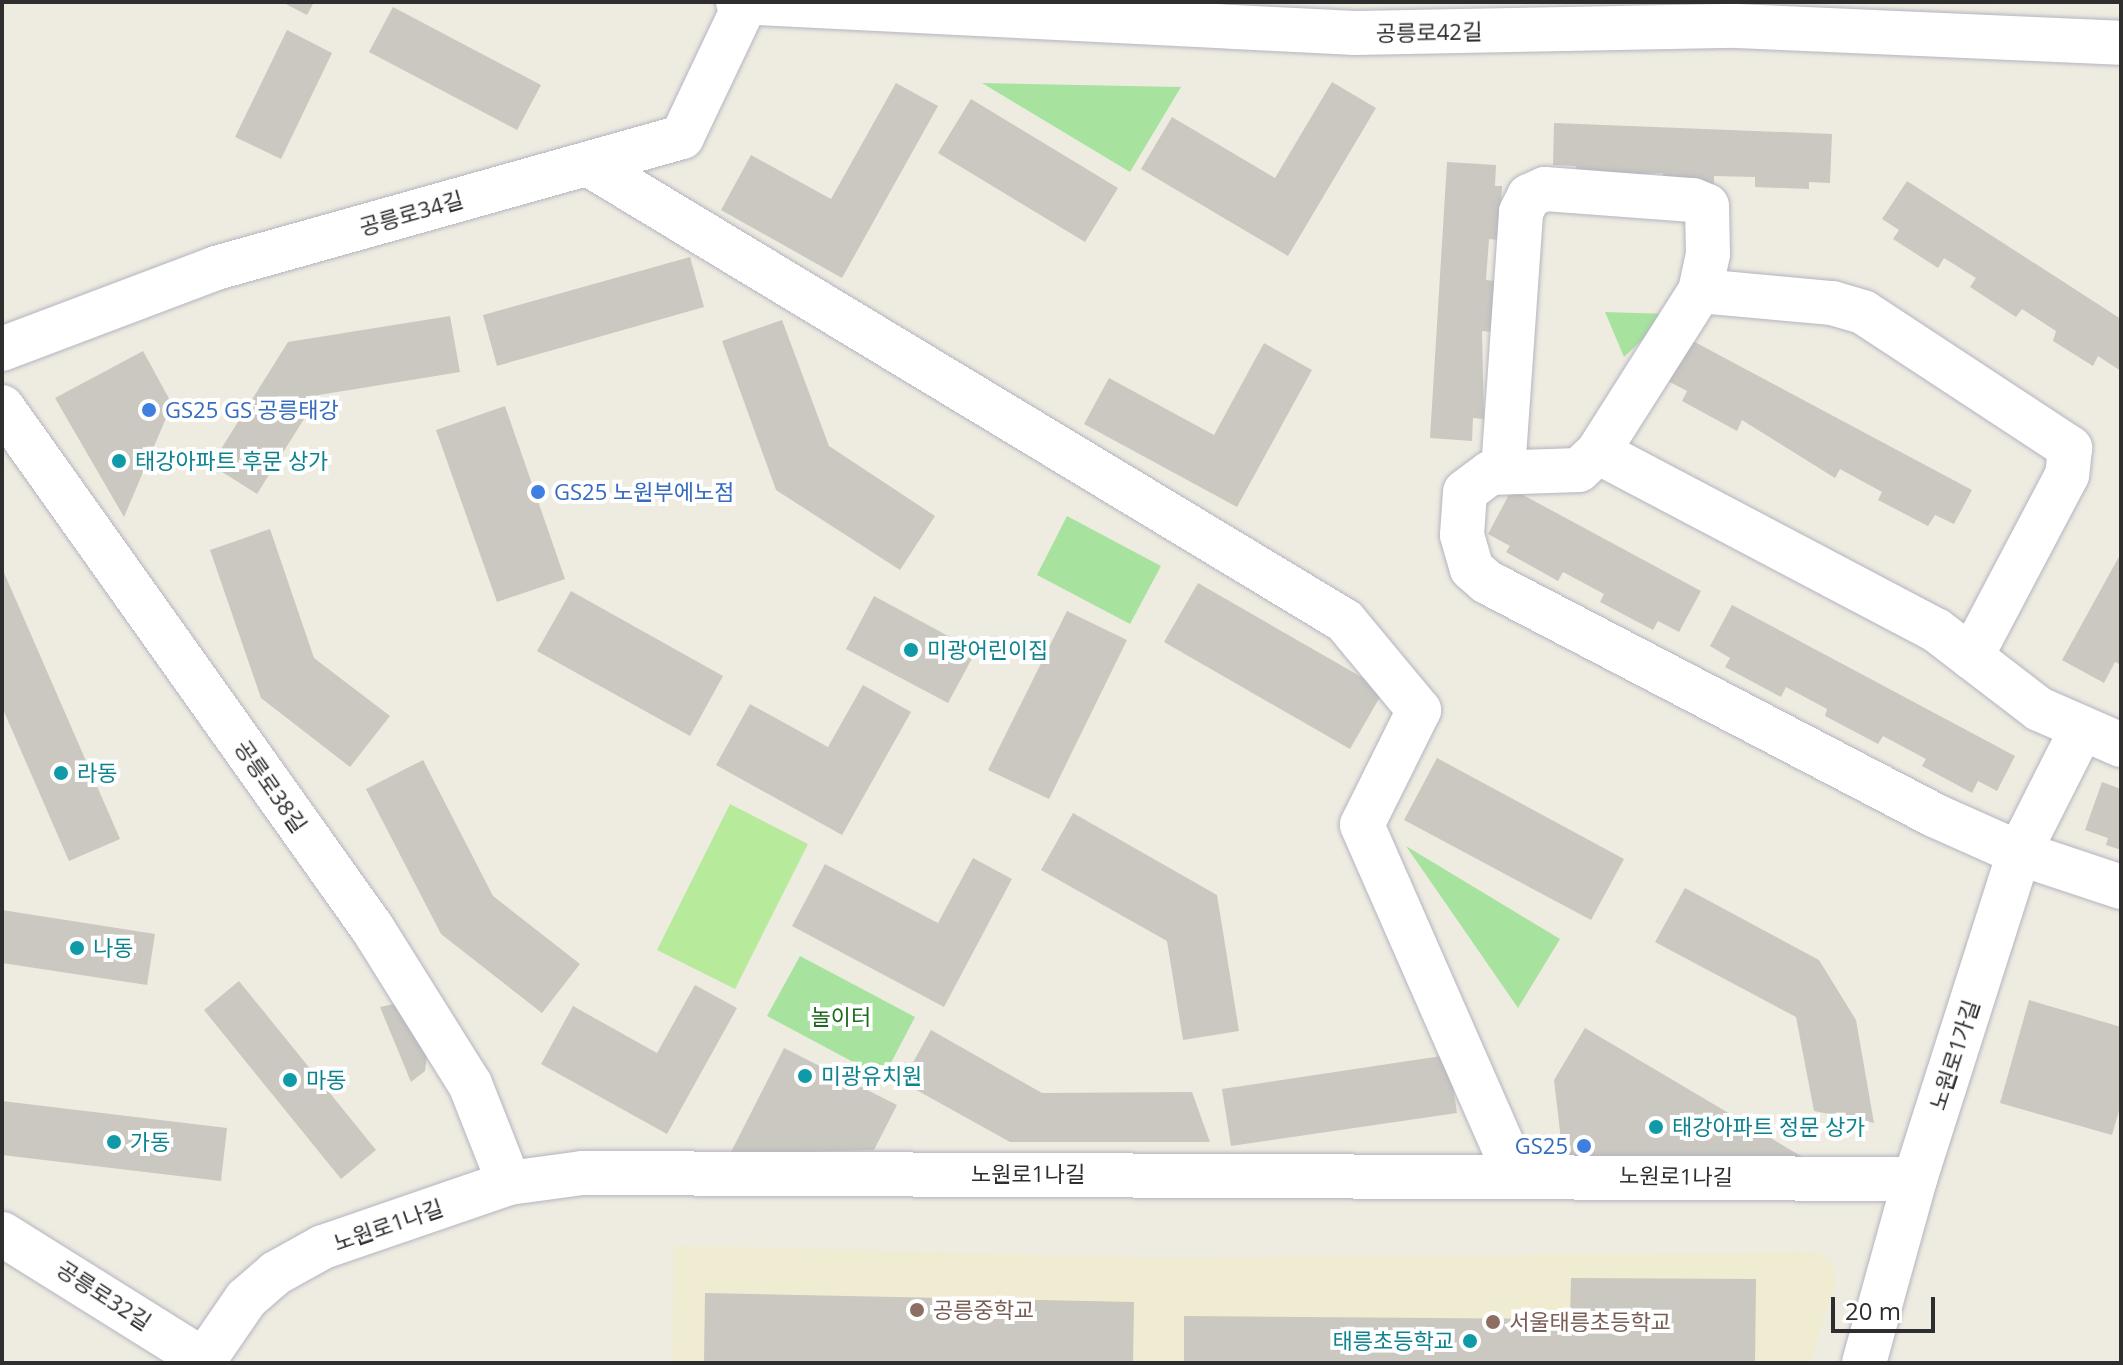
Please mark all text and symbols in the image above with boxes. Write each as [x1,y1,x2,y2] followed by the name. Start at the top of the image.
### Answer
[1376,18,1482,46] street label: 공릉로42길
[356,186,466,240] street label: 공릉로34길
[165,397,339,423] place label: GS25 GS 공릉태강
[140,401,158,419] marker: GS25 GS 공릉태강
[135,448,329,474] place label: 태강아파트 후문 상가
[110,452,128,470] marker: 태강아파트 후문 상가
[554,479,734,505] place label: GS25 노원부에노점
[529,483,547,501] marker: GS25 노원부에노점
[927,637,1048,663] place label: 미광어린이집
[902,641,920,659] marker: 미광어린이집
[230,735,312,837] street label: 공릉로38길
[77,760,117,786] place label: 라동
[52,764,70,782] marker: 라동
[93,935,133,961] place label: 나동
[68,939,86,957] marker: 나동
[1924,997,1984,1113] street label: 노원로1가길
[811,1004,871,1030] park label: 놀이터
[821,1063,922,1089] place label: 미광유치원
[306,1067,346,1093] place label: 마동
[796,1067,814,1085] marker: 미광유치원
[281,1071,299,1089] marker: 마동
[1672,1114,1866,1140] place label: 태강아파트 정문 상가
[1647,1118,1665,1136] marker: 태강아파트 정문 상가
[130,1129,170,1155] place label: 가동
[105,1133,123,1151] marker: 가동
[1515,1133,1568,1159] place label: GS25
[1575,1137,1593,1155] marker: GS25
[971,1161,1085,1187] street label: 노원로1나길
[1619,1162,1733,1190] street label: 노원로1나길
[330,1194,446,1256] street label: 노원로1나길
[52,1255,156,1335] street label: 공릉로32길
[1835,1281,1939,1331] scale bar
[1845,1294,1901,1327] text: 20 m
[933,1297,1034,1323] place label: 공릉중학교
[908,1301,926,1319] marker: 공릉중학교
[1509,1309,1671,1335] place label: 서울태릉초등학교
[1484,1313,1502,1331] marker: 서울태릉초등학교
[1333,1328,1454,1354] place label: 태릉초등학교
[1461,1332,1479,1350] marker: 태릉초등학교

